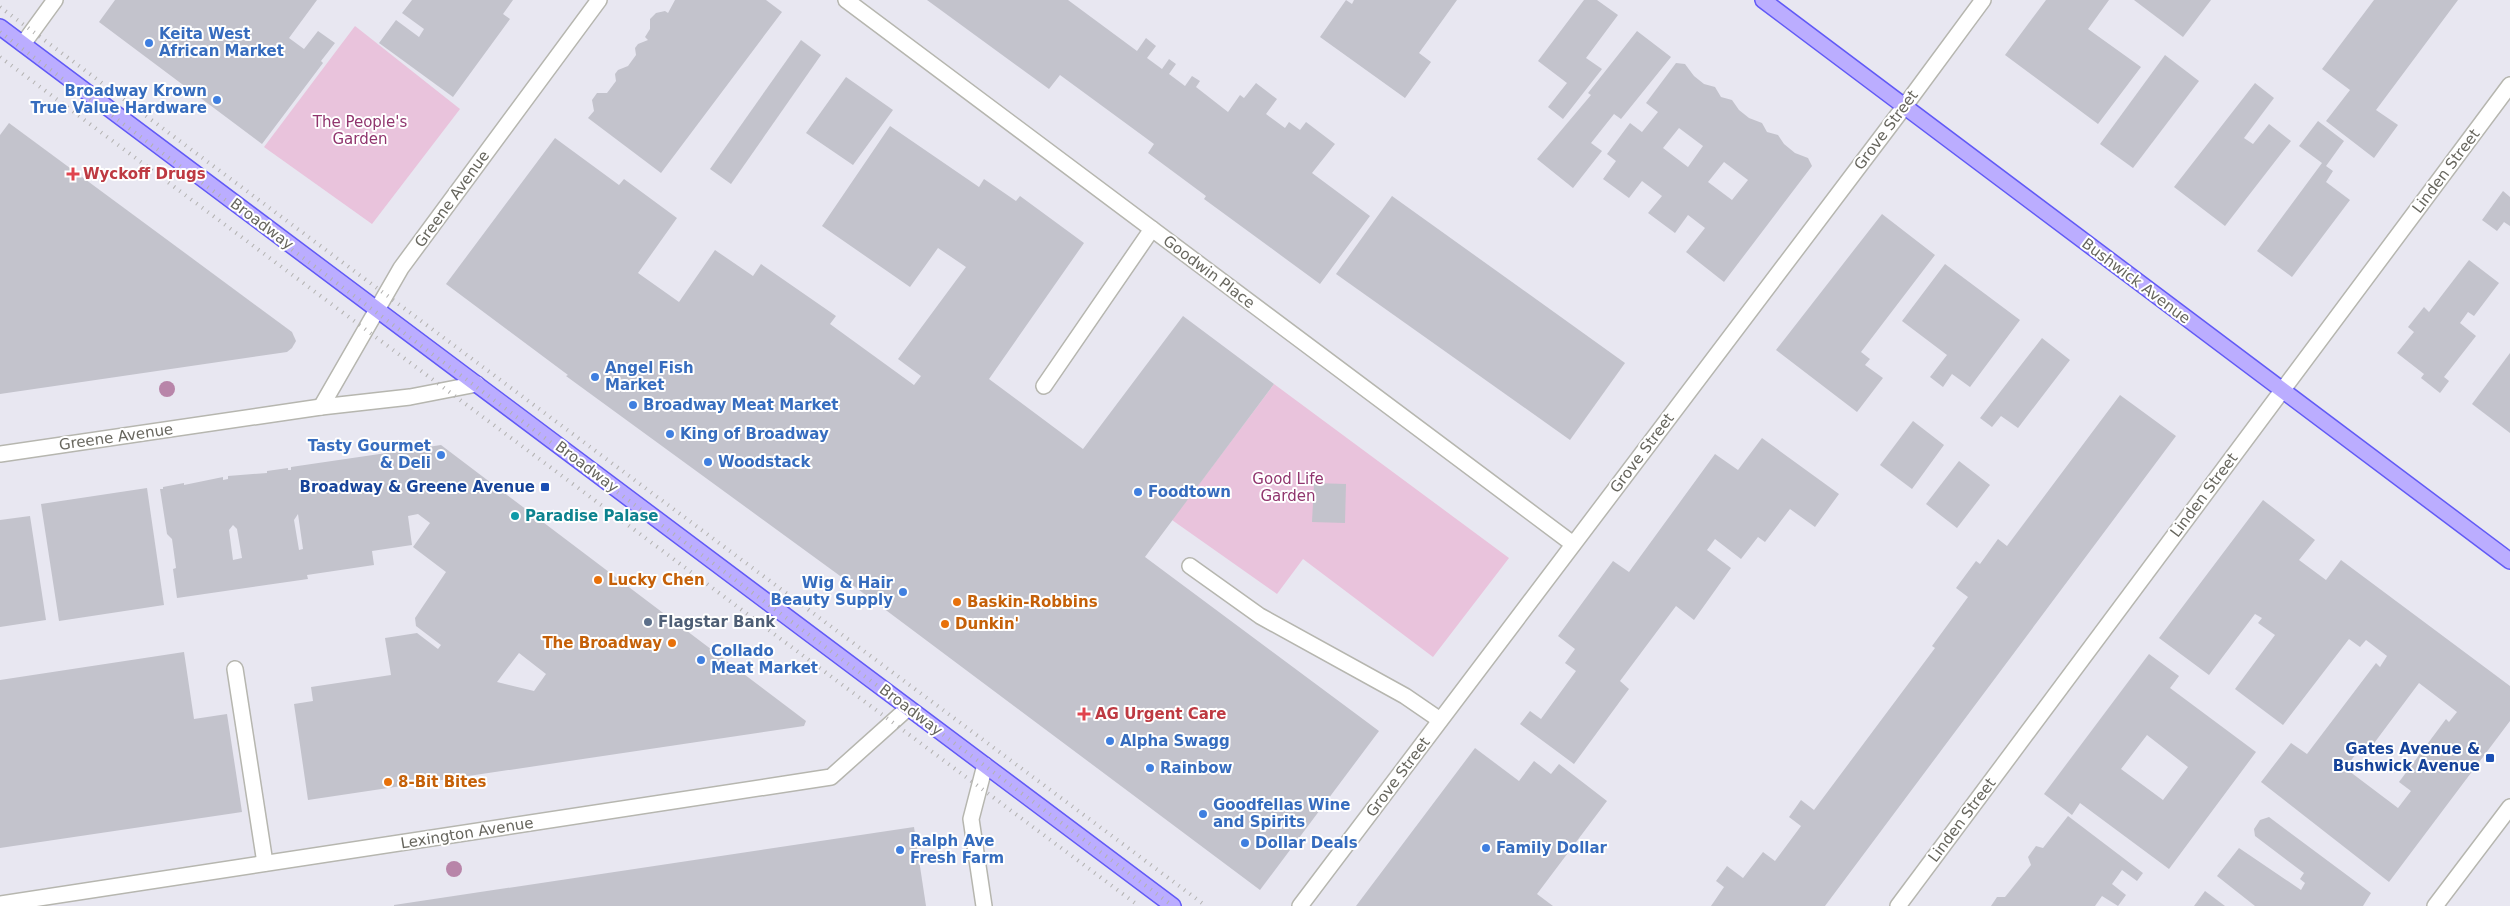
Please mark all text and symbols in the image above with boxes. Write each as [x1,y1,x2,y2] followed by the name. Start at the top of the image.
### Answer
[159,25,284,60] place label: Keita West African Market
[143,37,155,49] marker: Keita West African Market
[30,82,207,117] place label: Broadway Krown True Value Hardware
[1850,87,1922,173] street label: Grove Street
[211,94,223,106] marker: Broadway Krown True Value Hardware
[312,113,407,148] park label: The People's Garden
[2409,125,2484,217] street label: Linden Street
[411,147,493,251] street label: Greene Avenue
[83,165,206,183] place label: Wyckoff Drugs
[67,168,79,180] marker: Wyckoff Drugs
[227,194,297,254] street label: Broadway
[1160,232,1258,312] street label: Goodwin Place
[2078,234,2194,328] street label: Bushwick Avenue
[605,359,694,394] place label: Angel Fish Market
[589,371,601,383] marker: Angel Fish Market
[643,396,839,414] place label: Broadway Meat Market
[627,399,639,411] marker: Broadway Meat Market
[1606,410,1678,496] street label: Grove Street
[58,420,174,454] street label: Greene Avenue
[680,425,829,443] place label: King of Broadway
[664,428,676,440] marker: King of Broadway
[308,437,431,472] place label: Tasty Gourmet & Deli
[552,437,622,497] street label: Broadway
[435,449,447,461] marker: Tasty Gourmet & Deli
[2167,449,2242,541] street label: Linden Street
[718,453,811,471] place label: Woodstack
[702,456,714,468] marker: Woodstack
[1252,470,1324,505] park label: Good Life Garden
[299,478,535,496] place label: Broadway & Greene Avenue
[539,481,551,493] marker: Broadway & Greene Avenue
[1148,483,1231,501] place label: Foodtown
[1132,486,1144,498] marker: Foodtown
[525,507,659,525] place label: Paradise Palase
[509,510,521,522] marker: Paradise Palase
[608,571,705,589] place label: Lucky Chen
[592,574,604,586] marker: Lucky Chen
[771,574,894,609] place label: Wig & Hair Beauty Supply
[897,586,909,598] marker: Wig & Hair Beauty Supply
[967,593,1098,611] place label: Baskin-Robbins
[951,596,963,608] marker: Baskin-Robbins
[658,613,776,631] place label: Flagstar Bank
[955,615,1019,633] place label: Dunkin'
[642,616,654,628] marker: Flagstar Bank
[939,618,951,630] marker: Dunkin'
[542,634,662,652] place label: The Broadway
[666,637,678,649] marker: The Broadway
[711,642,818,677] place label: Collado Meat Market
[695,654,707,666] marker: Collado Meat Market
[876,680,946,740] street label: Broadway
[1095,705,1226,723] place label: AG Urgent Care
[1077,707,1091,721] marker: AG Urgent Care
[1120,732,1230,750] place label: Alpha Swagg
[1362,734,1434,820] street label: Grove Street
[1104,735,1116,747] marker: Alpha Swagg
[2333,740,2480,775] place label: Gates Avenue & Bushwick Avenue
[2484,752,2496,764] marker: Gates Avenue & Bushwick Avenue
[1160,759,1233,777] place label: Rainbow
[1144,762,1156,774] marker: Rainbow
[398,773,487,791] place label: 8-Bit Bites
[1925,774,2000,866] street label: Linden Street
[382,776,394,788] marker: 8-Bit Bites
[1213,796,1350,831] place label: Goodfellas Wine and Spirits
[1197,808,1209,820] marker: Goodfellas Wine and Spirits
[399,814,535,852] street label: Lexington Avenue
[910,832,1004,867] place label: Ralph Ave Fresh Farm
[1255,834,1358,852] place label: Dollar Deals
[1239,837,1251,849] marker: Dollar Deals
[1496,839,1608,857] place label: Family Dollar
[1480,842,1492,854] marker: Family Dollar
[894,844,906,856] marker: Ralph Ave Fresh Farm

